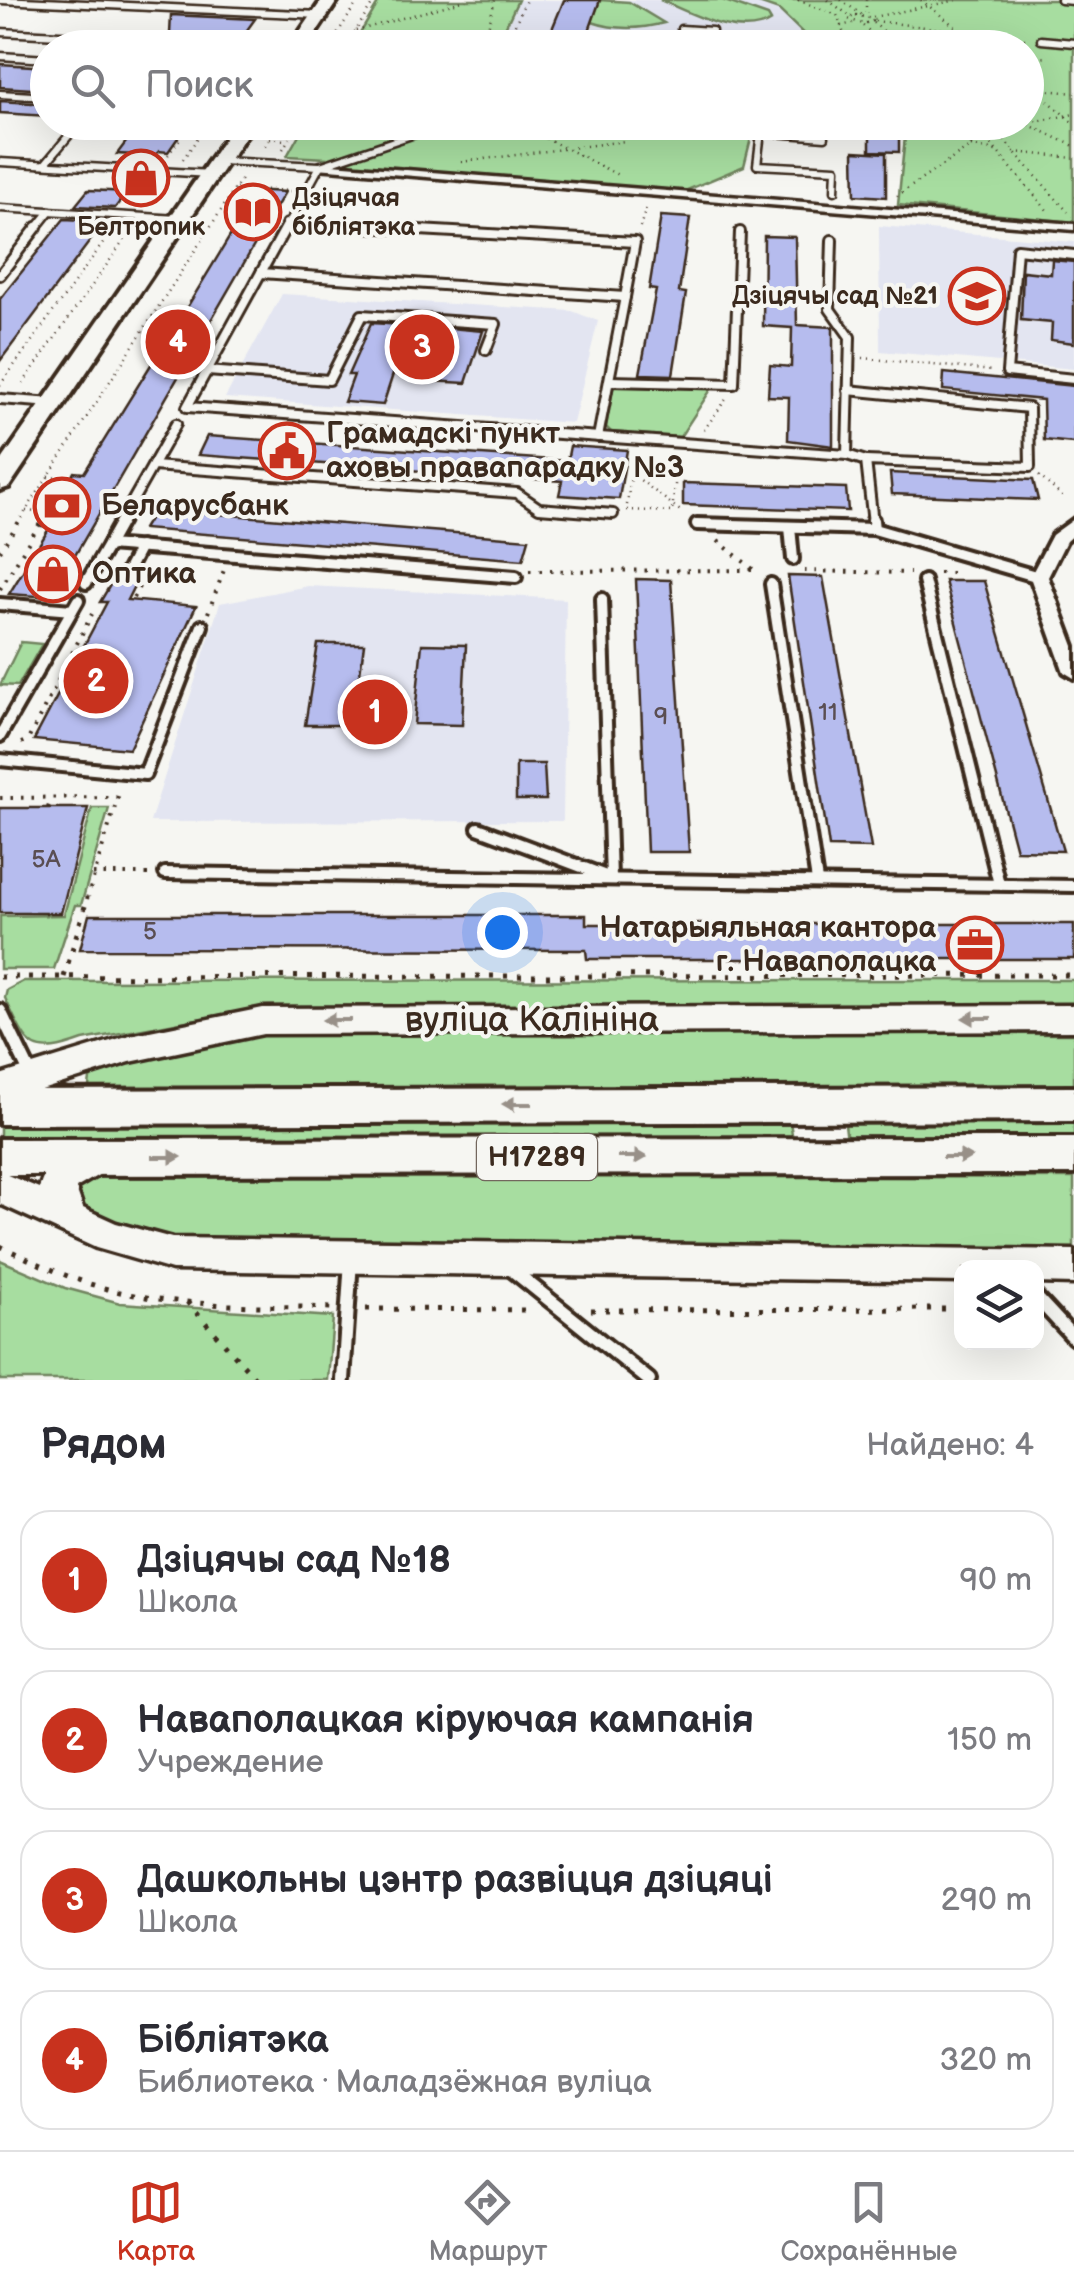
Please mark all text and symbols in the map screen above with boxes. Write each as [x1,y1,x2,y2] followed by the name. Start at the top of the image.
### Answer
[30,30,1044,140] search box
[65,58,120,113] icon: search
[145,63,253,108] text: Поиск
[111,148,171,208] shop icon: Белтропик
[223,182,283,242] library icon: Дзіцячая бібліятэка
[292,183,416,243] place label: Дзіцячая бібліятэка
[77,212,206,243] place label: Белтропик
[947,266,1007,326] school or university icon: Дзіцячы сад №21
[732,281,938,312] place label: Дзіцячы сад №21
[146,304,210,380] pin: 4
[390,310,454,384] pin: 3
[326,416,684,486] place label: Грамадскі пункт аховы правапарадку №3
[257,421,317,481] public building icon: Грамадскі пункт аховы правапарадку №3
[32,476,92,536] bank icon: Беларусбанк
[101,488,289,524] place label: Беларусбанк
[23,544,83,604] shop icon: Оптика
[92,556,197,592] place label: Оптика
[64,644,128,718] pin: 2
[342,674,408,750] pin: 1
[818,697,838,728] house number: 11
[654,701,668,732] house number: 9
[31,844,62,875] house number: 5А
[477,907,528,958] your location
[599,910,937,980] place label: Натарыяльная кантора г. Наваполацка
[945,915,1005,975] office icon: Натарыяльная кантора г. Наваполацка
[143,916,157,947] house number: 5
[405,999,659,1042] street label: вуліца Калініна
[960,1010,992,1026] one-way arrow
[320,1013,352,1029] one-way arrow
[501,1096,533,1112] one-way arrow
[477,1134,597,1180] road number: Н17289
[152,1149,184,1165] one-way arrow
[617,1149,649,1165] one-way arrow
[942,1149,974,1165] one-way arrow
[954,1260,1044,1350] map controls
[954,1260,1044,1350] button: layers
[40,1420,167,1471] text: Рядом
[866,1426,1034,1465] text: Найдено: 4
[137,1538,451,1583] text: Дзіцячы сад №18
[68,1561,81,1600] text: 1
[960,1561,1032,1600] text: 90 m
[137,1583,238,1622] text: Школа
[137,1698,754,1743] text: Наваполацкая кіруючая кампанія
[65,1721,84,1760] text: 2
[947,1721,1032,1760] text: 150 m
[137,1743,324,1782] text: Учреждение
[137,1858,773,1903] text: Дашкольны цэнтр развіцця дзіцяці
[65,1881,84,1920] text: 3
[941,1881,1032,1920] text: 290 m
[137,1903,238,1942] text: Школа
[137,2018,329,2063] text: Бібліятэка
[65,2041,84,2080] text: 4
[940,2041,1032,2080] text: 320 m
[137,2063,652,2102] text: Библиотека · Маладзёжная вуліца
[117,2175,195,2268] tab: Карта
[428,2175,547,2268] tab: Маршрут
[781,2175,957,2268] tab: Сохранённые

